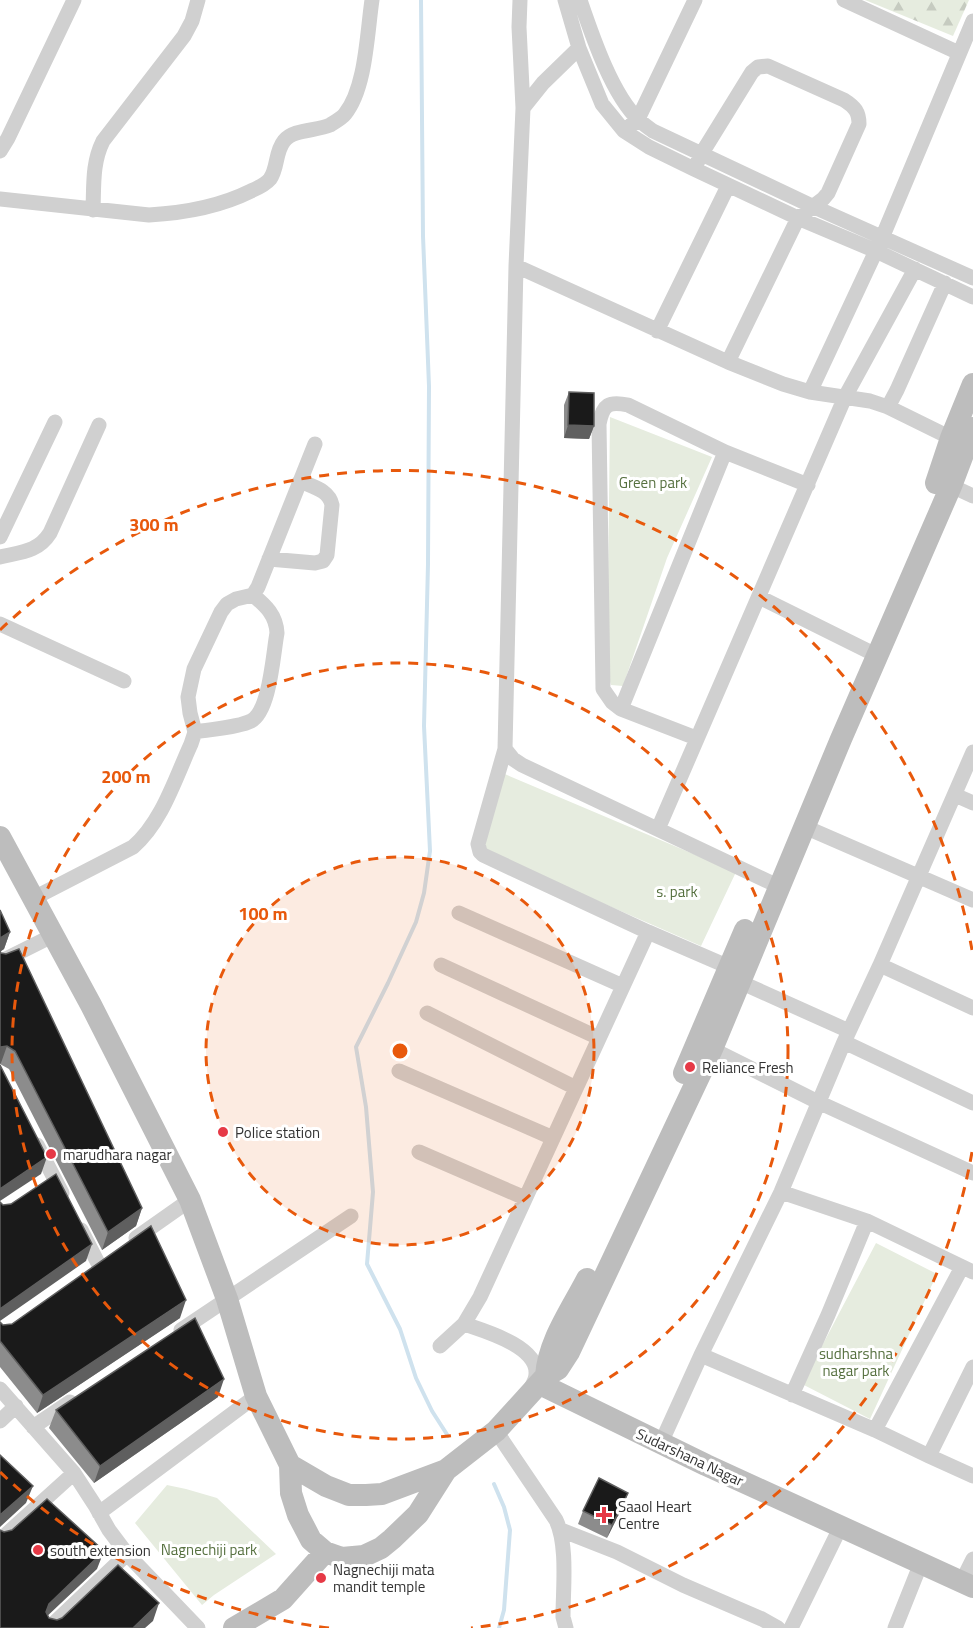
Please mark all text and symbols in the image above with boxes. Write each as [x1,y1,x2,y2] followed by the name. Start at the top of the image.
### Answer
[619,471,687,494] park label: Green park
[129,511,179,538] text: 300 m
[101,763,151,790] text: 200 m
[656,880,698,903] park label: s. park
[238,900,288,927] text: 100 m
[390,1041,410,1061] centre of rings
[702,1056,794,1079] place label: Reliance Fresh
[683,1060,697,1074] marker: Reliance Fresh
[235,1121,320,1144] place label: Police station
[216,1125,230,1139] marker: Police station
[63,1143,172,1166] place label: marudhara nagar
[44,1147,58,1161] marker: marudhara nagar
[819,1342,894,1382] park label: sudharshna nagar park
[632,1422,748,1492] street label: Sudarshana Nagar
[618,1495,692,1535] place label: Saaol Heart Centre
[595,1506,613,1524] marker: Saaol Heart Centre
[161,1538,257,1561] park label: Nagnechiji park
[50,1539,151,1562] place label: south extension
[31,1543,45,1557] marker: south extension
[333,1558,435,1598] place label: Nagnechiji mata mandit temple
[314,1571,328,1585] marker: Nagnechiji mata mandit temple

